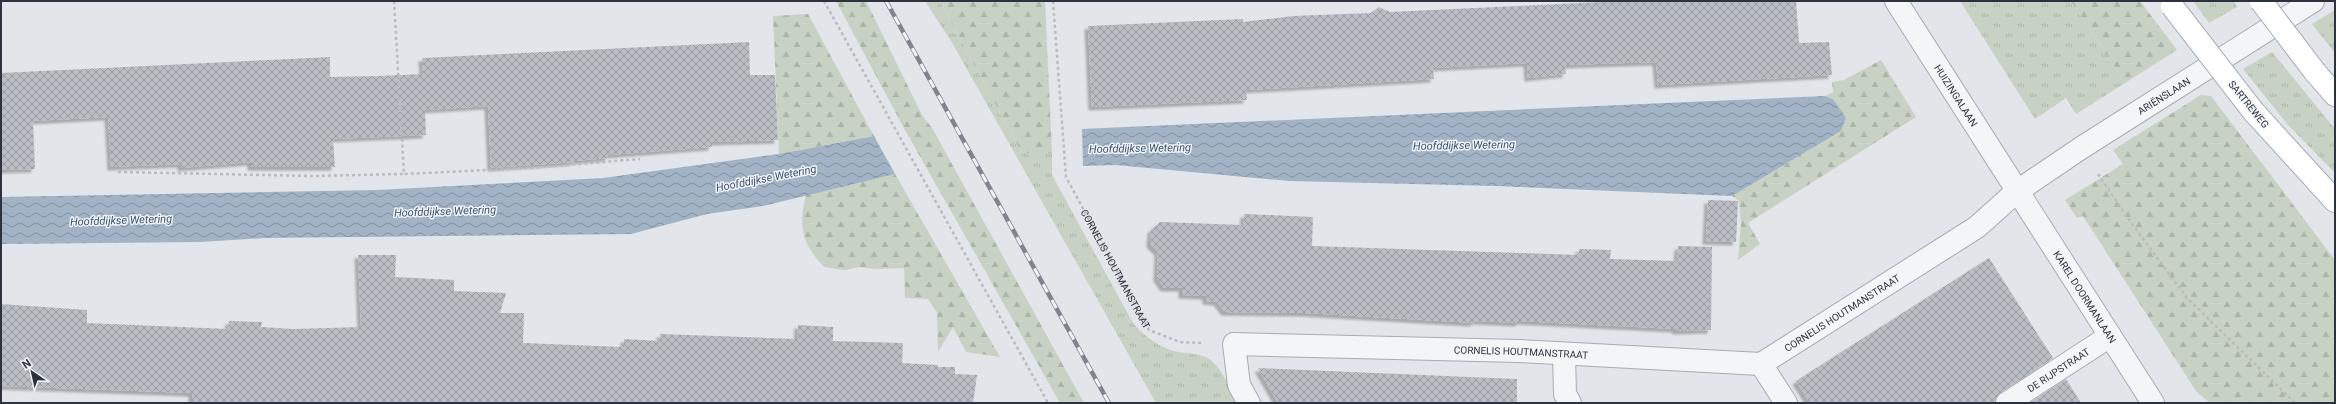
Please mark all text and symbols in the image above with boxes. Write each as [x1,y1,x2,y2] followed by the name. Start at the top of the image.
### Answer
[1932,63,1980,129] street label: HUIZINGALAAN
[2136,75,2192,117] street label: ARIËNSLAAN
[2226,79,2271,130] street label: SARTREWEG
[1413,138,1515,153] water label: Hoofddijkse Wetering
[1089,141,1191,156] water label: Hoofddijkse Wetering
[715,162,817,195] water label: Hoofddijkse Wetering
[394,203,496,220] water label: Hoofddijkse Wetering
[1079,207,1152,331] street label: CORNELIS HOUTMANSTRAAT
[70,212,172,229] water label: Hoofddijkse Wetering
[2051,249,2118,345] street label: KAREL DOORMANLAAN
[1782,273,1902,354] street label: CORNELIS HOUTMANSTRAAT
[1454,344,1588,361] street label: CORNELIS HOUTMANSTRAAT
[2025,346,2092,394] street label: DE RIJPSTRAAT
[12,352,52,392] north arrow
[20,356,34,372] text: N

